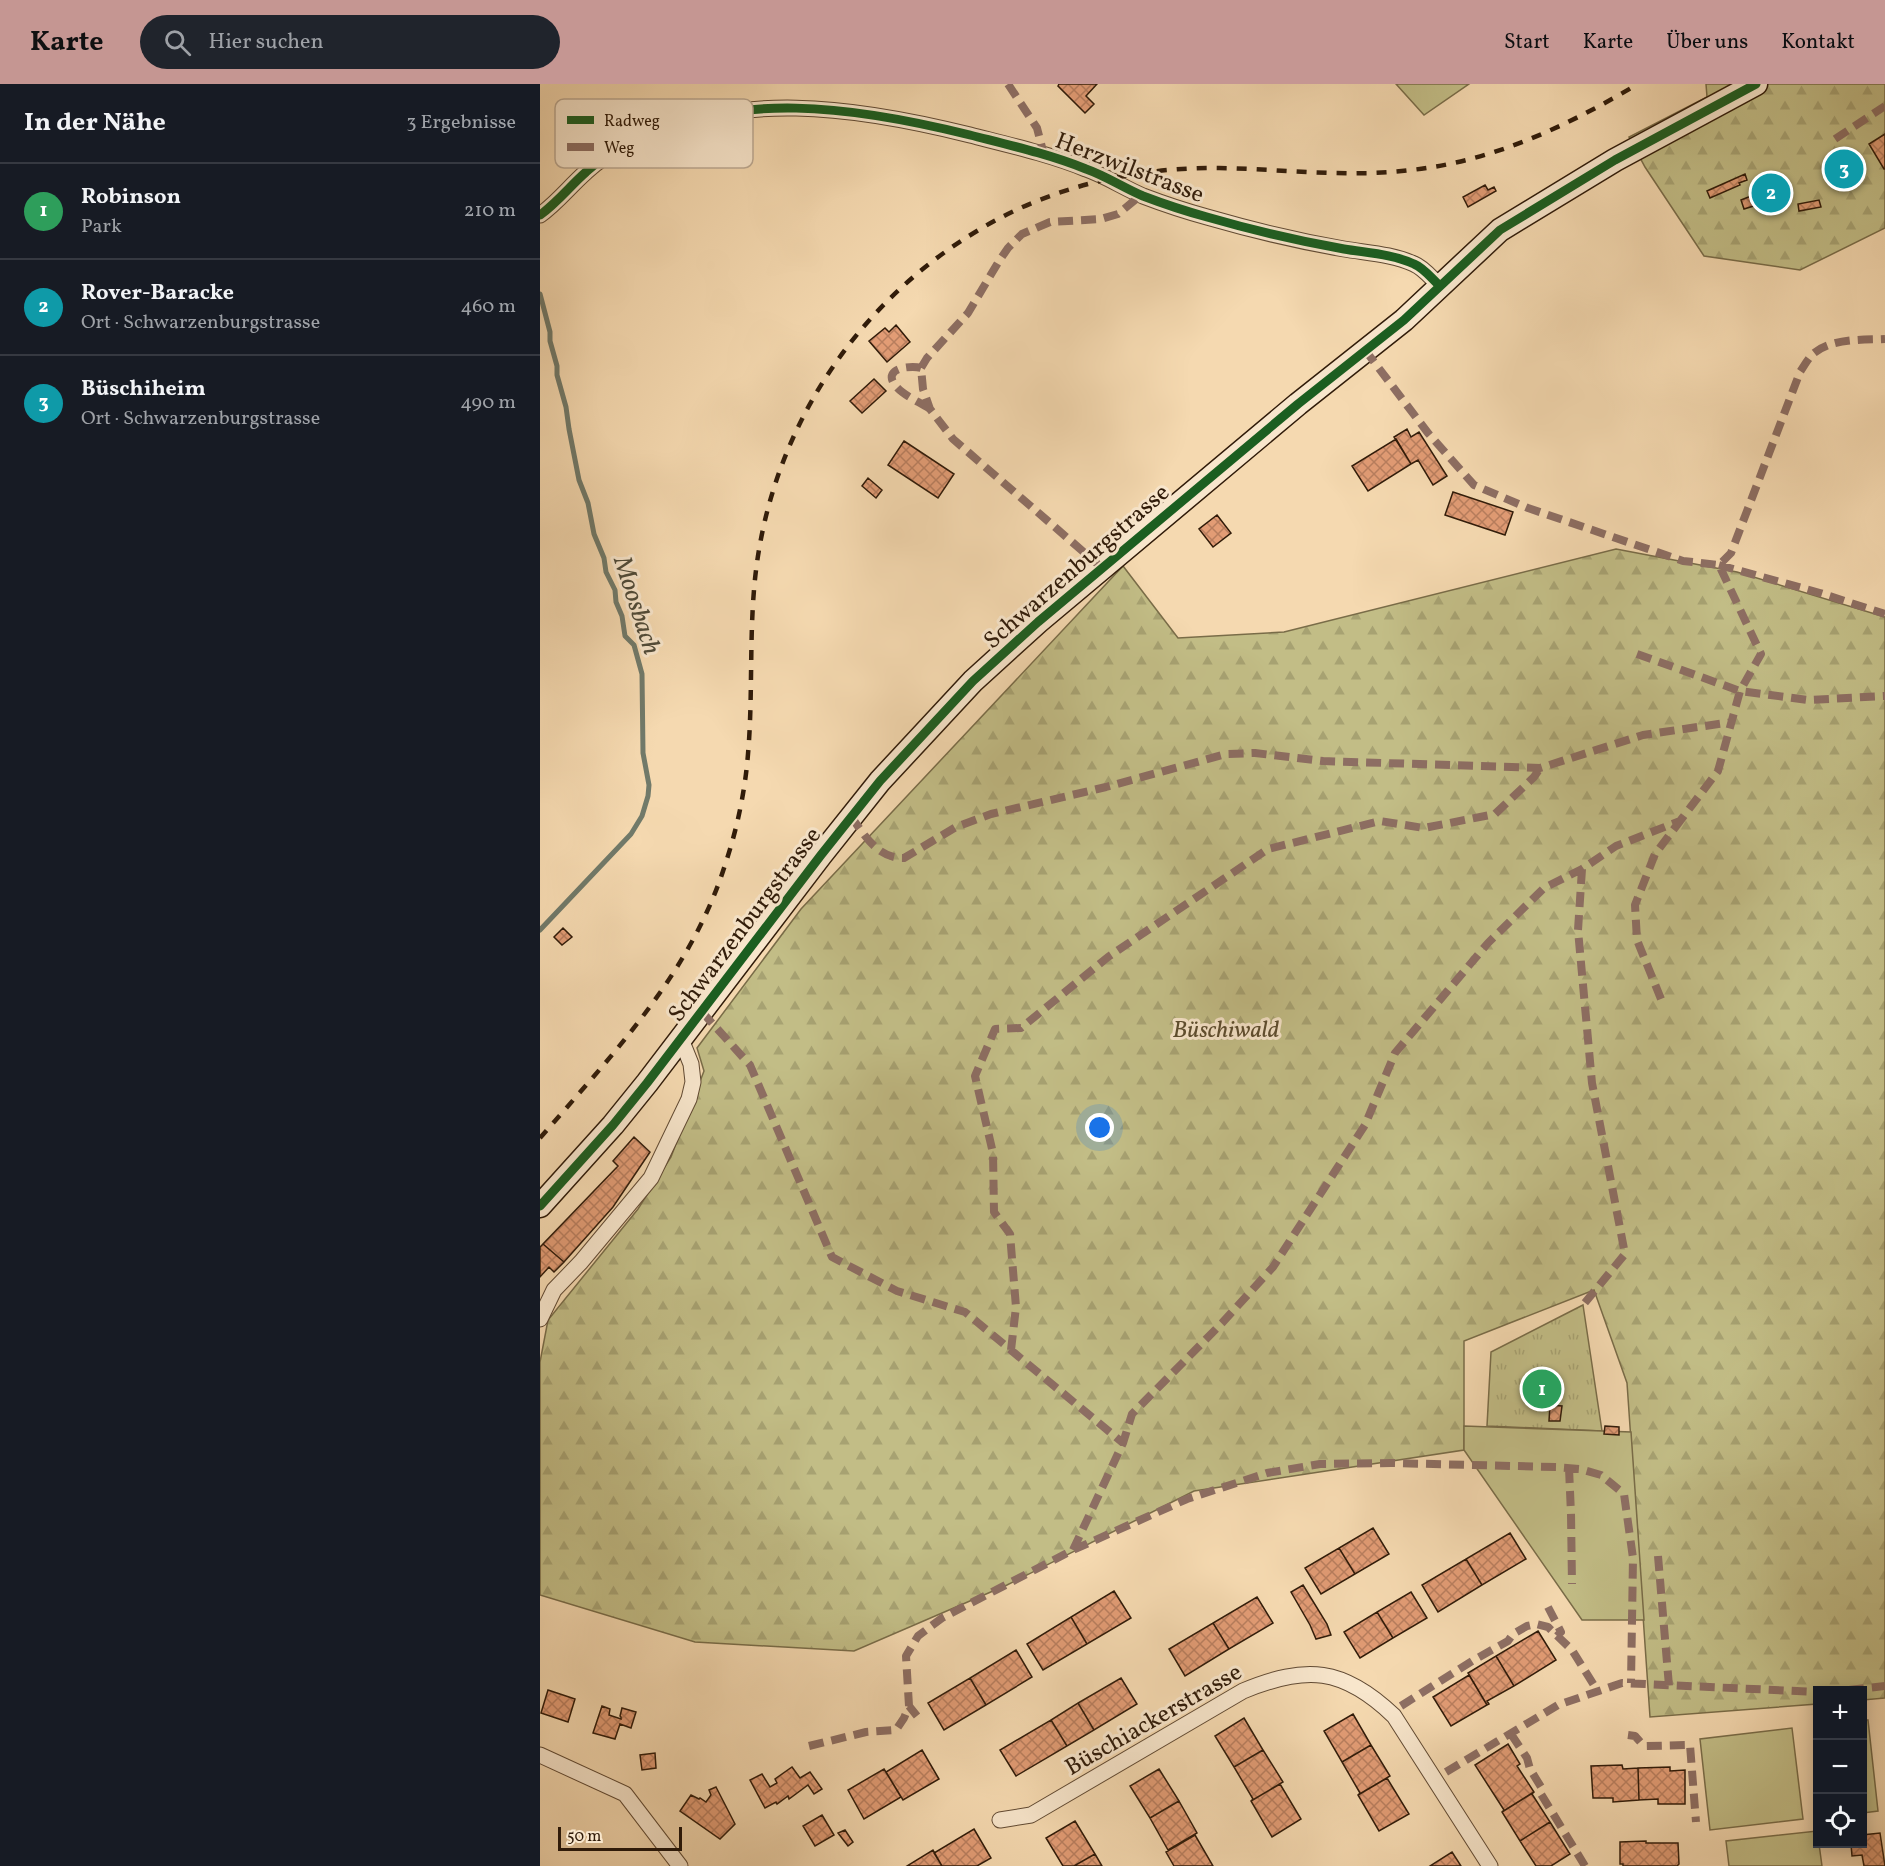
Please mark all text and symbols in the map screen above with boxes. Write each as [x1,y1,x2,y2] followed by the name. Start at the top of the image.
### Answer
[140,15,560,69] search box
[30,23,104,62] text: Karte
[161,26,194,59] icon: search
[209,27,324,58] text: Hier suchen
[1504,28,1550,57] text: Start
[1583,28,1633,57] text: Karte
[1666,28,1748,57] text: Über uns
[1781,28,1855,57] text: Kontakt
[555,99,753,168] legend
[24,105,166,141] text: In der Nähe
[406,109,516,137] text: 3 Ergebnisse
[604,111,660,133] text: Radweg
[1050,125,1209,213] street label: Herzwilstrasse
[604,138,635,160] text: Weg
[1824,146,1864,191] pin: 3
[1752,170,1790,216] pin: 2
[81,182,181,213] text: Robinson
[39,197,48,225] text: 1
[464,197,516,225] text: 210 m
[81,213,122,241] text: Park
[81,278,234,309] text: Rover-Baracke
[38,293,49,321] text: 2
[460,293,516,321] text: 460 m
[81,309,320,337] text: Ort · Schwarzenburgstrasse
[81,374,206,405] text: Büschiheim
[38,389,49,417] text: 3
[460,389,516,417] text: 490 m
[81,405,320,433] text: Ort · Schwarzenburgstrasse
[977,477,1178,658] street label: Schwarzenburgstrasse
[603,551,669,660] water label: Moosbach
[661,820,830,1030] street label: Schwarzenburgstrasse
[1173,1014,1280,1048] park label: Büschiwald
[1085,1113,1114,1142] your location
[1522,1366,1562,1412] pin: 1
[1059,1656,1249,1785] street label: Büschiackerstrasse
[1813,1686,1867,1848] map controls
[1813,1686,1867,1740] button: +
[1813,1740,1867,1794] button: −
[1813,1794,1867,1848] button: locate
[558,1824,682,1852] scale bar
[567,1826,601,1848] text: 50 m

